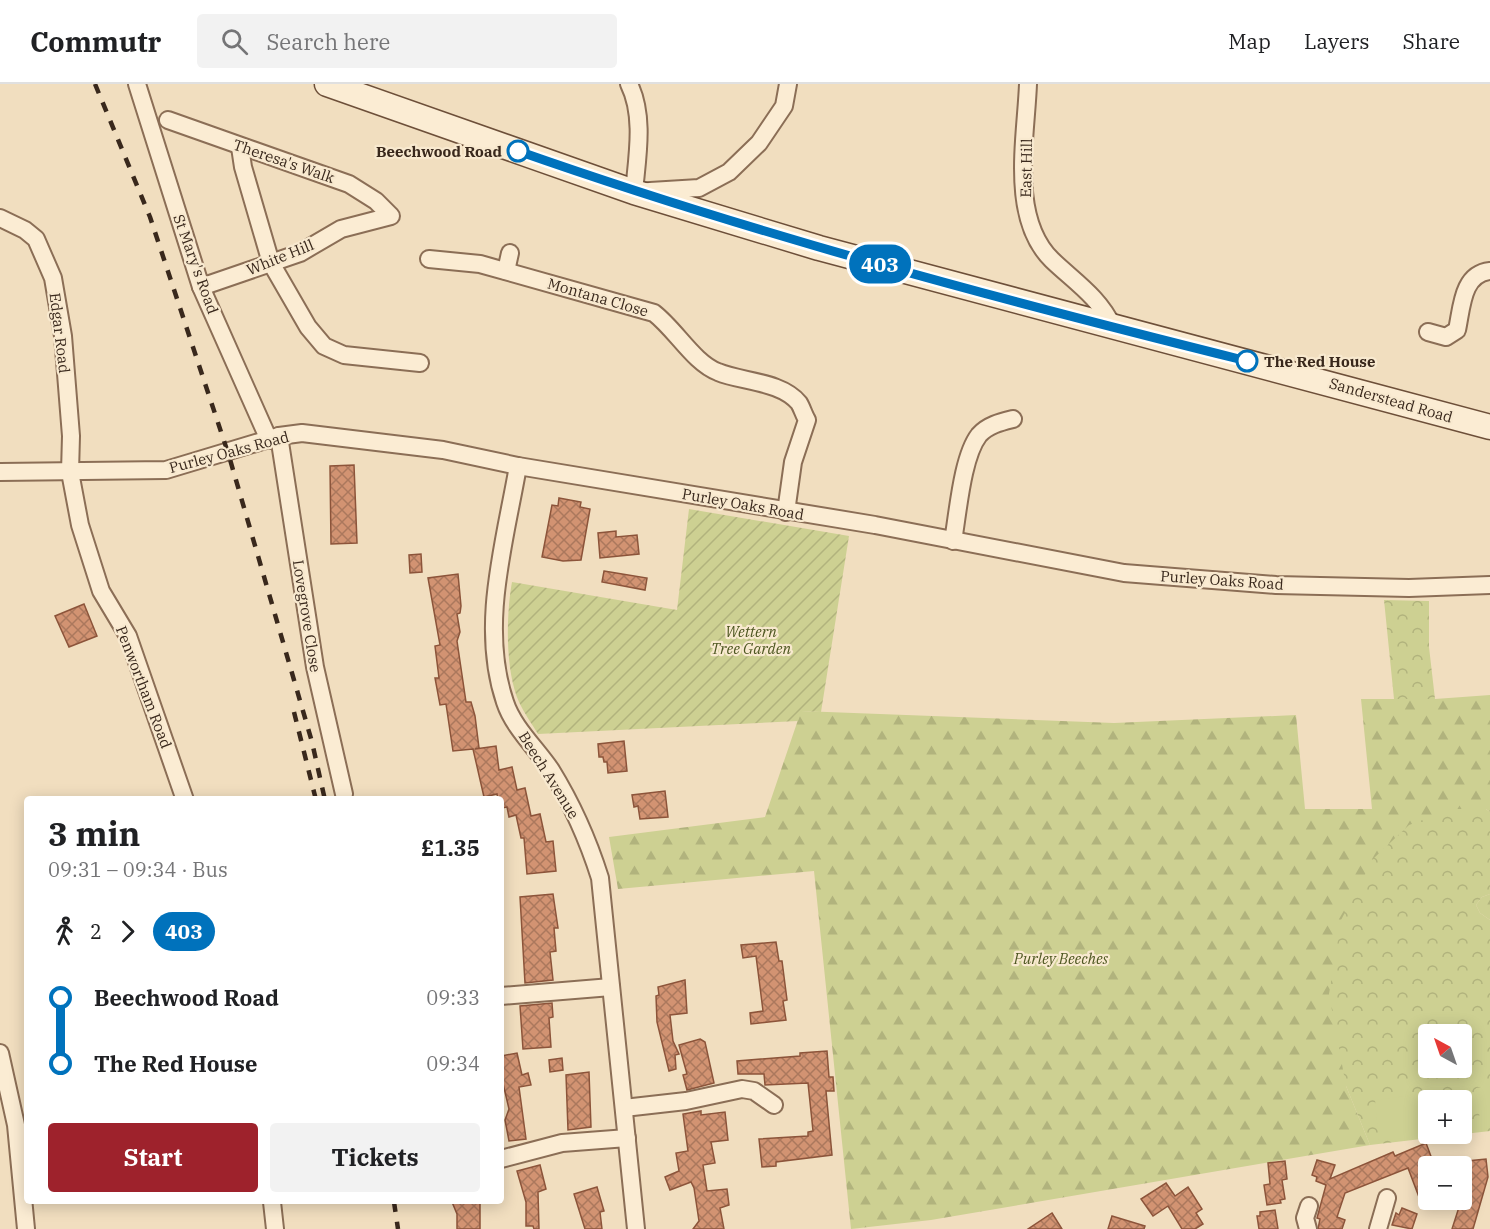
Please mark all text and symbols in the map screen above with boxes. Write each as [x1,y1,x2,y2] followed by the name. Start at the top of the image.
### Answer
[197,14,617,68] search box
[30,23,161,60] text: Commutr
[218,25,251,58] icon: search
[266,27,390,56] text: Search here
[1228,27,1271,55] text: Map
[1304,27,1370,55] text: Layers
[1403,27,1460,55] text: Share
[231,135,337,187] street label: Theresa's Walk
[1016,138,1036,198] street label: East Hill
[507,140,529,162] marker: Beechwood Road
[376,142,503,161] place label: Beechwood Road
[169,212,223,316] street label: St Mary's Road
[244,235,316,279] street label: White Hill
[846,244,914,284] line badge: 403
[861,250,899,278] text: 403
[545,274,651,320] street label: Montana Close
[46,292,74,374] street label: Edgar Road
[1236,350,1258,372] marker: The Red House
[1264,352,1375,371] place label: The Red House
[1327,373,1455,427] street label: Sanderstead Road
[167,427,291,477] street label: Purley Oaks Road
[681,484,805,524] street label: Purley Oaks Road
[289,558,325,674] street label: Lovegrove Close
[1160,566,1284,594] street label: Purley Oaks Road
[711,622,791,658] park label: Wettern Tree Garden
[112,623,176,751] street label: Penwortham Road
[515,728,583,822] street label: Beech Avenue
[48,812,140,855] text: 3 min
[421,833,480,862] text: £1.35
[48,856,228,883] text: 09:31 – 09:34 · Bus
[48,915,81,948] icon: walk
[111,915,144,948] icon: forward
[165,917,203,945] text: 403
[90,918,102,945] text: 2
[1013,949,1109,968] park label: Purley Beeches
[94,983,279,1012] text: Beechwood Road
[426,984,480,1011] text: 09:33
[1418,1024,1472,1078] north arrow
[1418,1024,1472,1210] map controls
[94,1049,257,1078] text: The Red House
[426,1050,480,1077] text: 09:34
[1418,1090,1472,1144] button: +
[48,1123,258,1192] button: Start
[270,1123,480,1192] button: Tickets
[1418,1156,1472,1210] button: −

